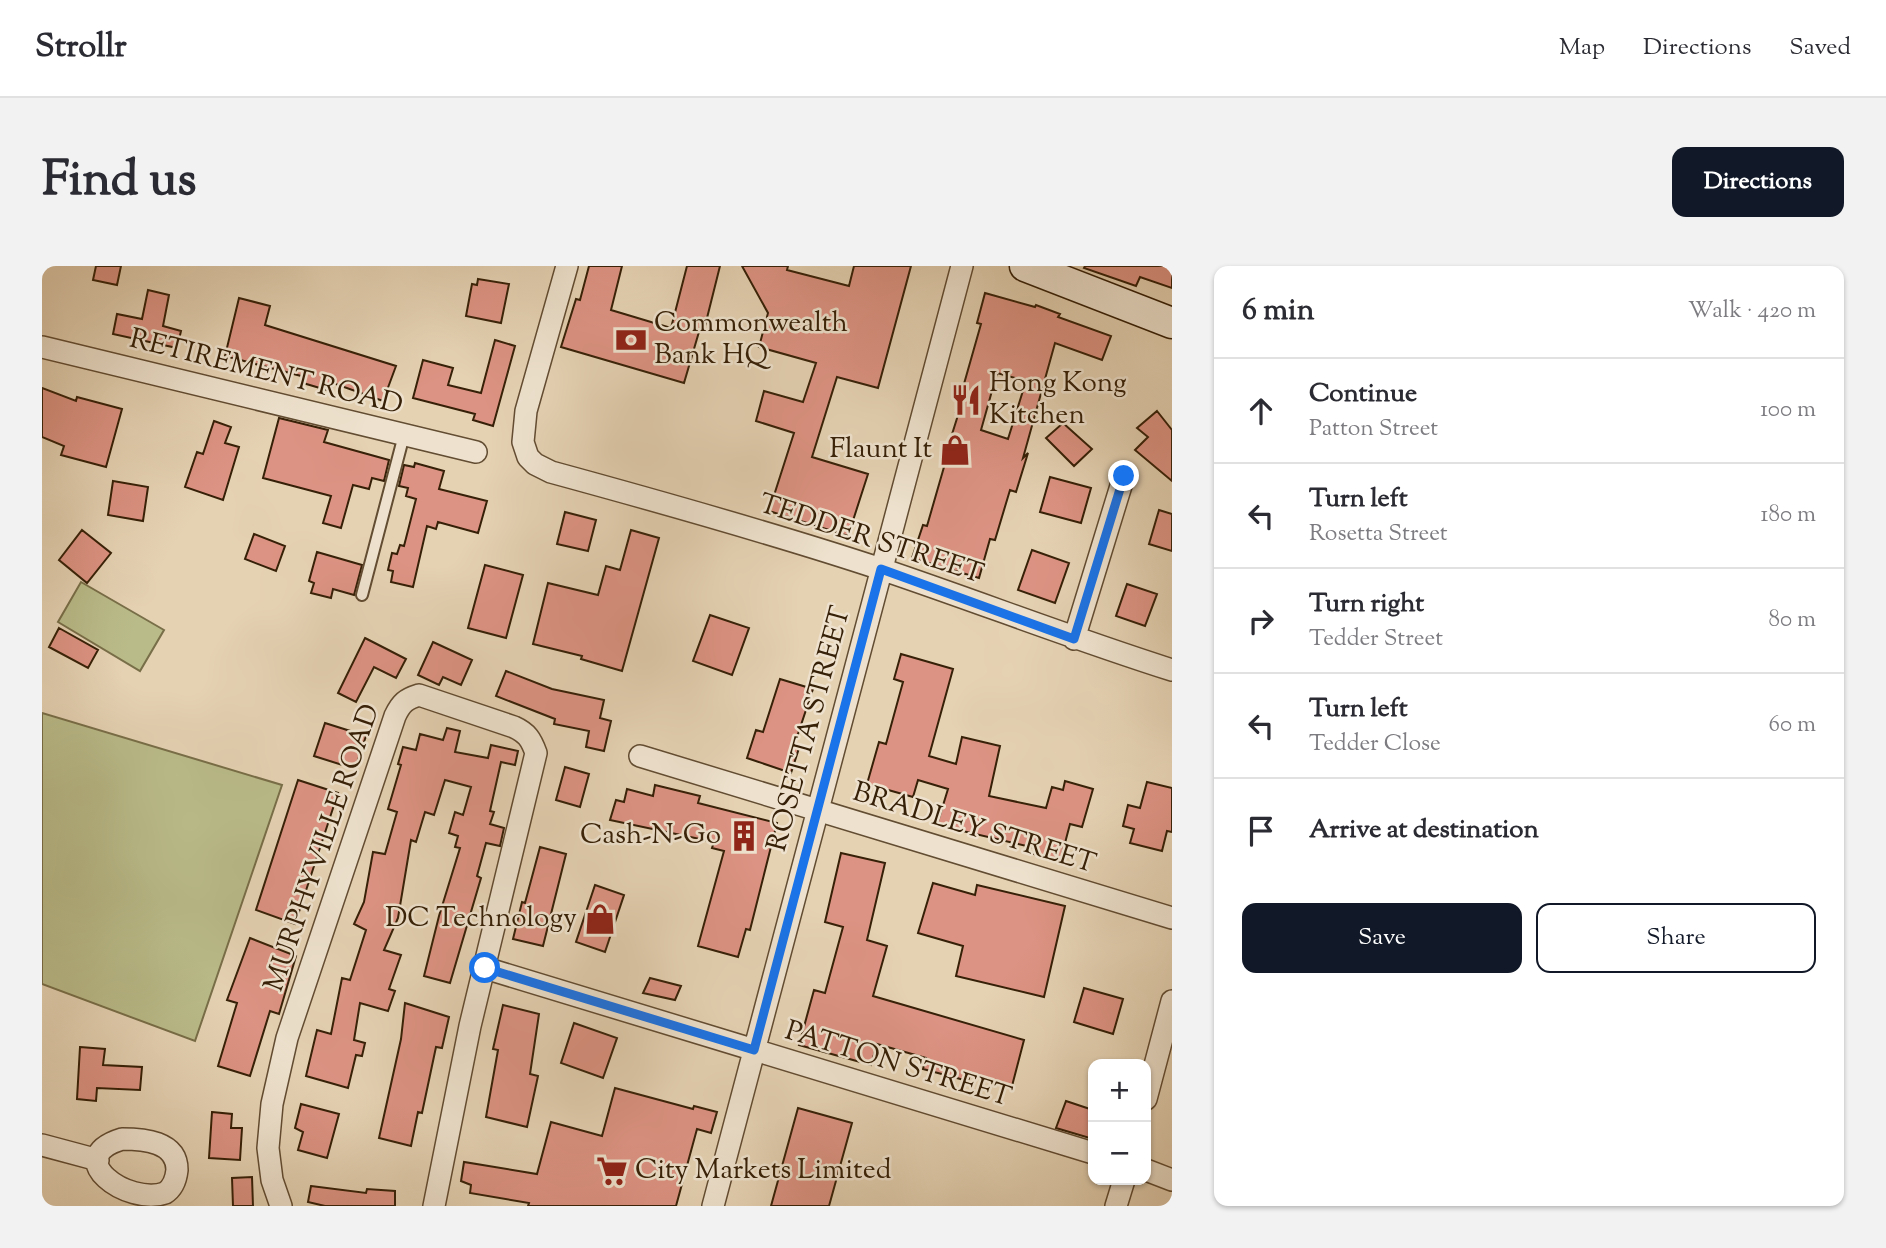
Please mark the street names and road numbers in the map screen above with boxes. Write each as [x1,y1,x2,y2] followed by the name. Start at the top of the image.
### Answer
[125,320,407,426] street label: RETIREMENT ROAD
[754,485,989,595] street label: TEDDER STREET
[758,602,862,856] street label: ROSETTA STREET
[255,699,391,997] street label: MURPHYVILLE ROAD
[847,773,1101,885] street label: BRADLEY STREET
[780,1012,1016,1119] street label: PATTON STREET

